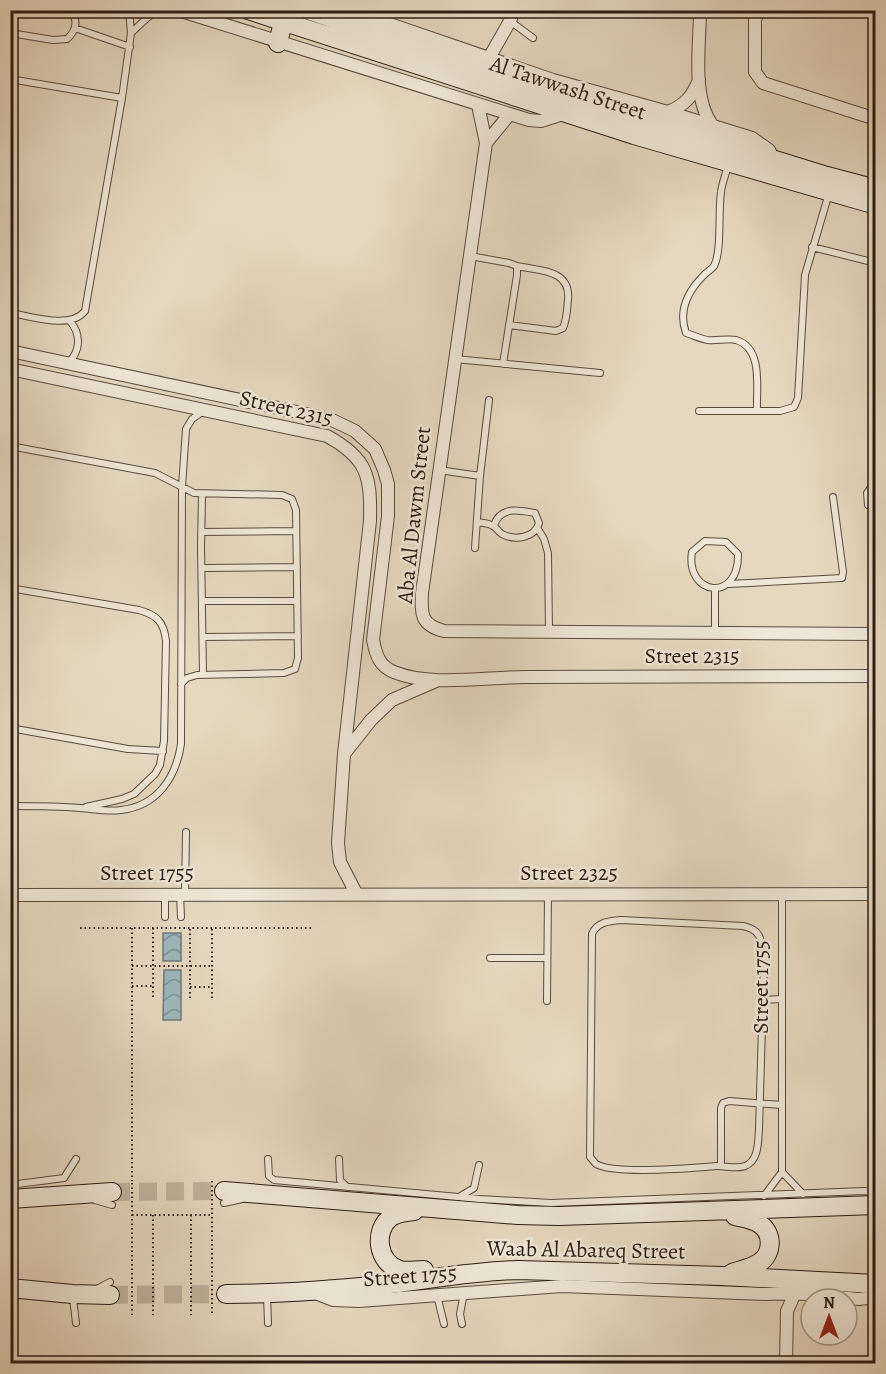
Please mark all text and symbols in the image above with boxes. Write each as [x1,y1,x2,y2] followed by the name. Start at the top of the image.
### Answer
[485,48,650,127] street label: Al Tawwash Street
[236,383,336,433] street label: Street 2315
[390,425,438,606] street label: Aba Al Dawm Street
[644,641,740,671] street label: Street 2315
[100,858,194,888] street label: Street 1755
[520,858,618,888] street label: Street 2325
[746,940,776,1034] street label: Street 1755
[485,1233,686,1267] street label: Waab Al Abareq Street
[362,1258,458,1294] street label: Street 1755
[799,1287,859,1347] north arrow
[823,1292,835,1314] text: N

